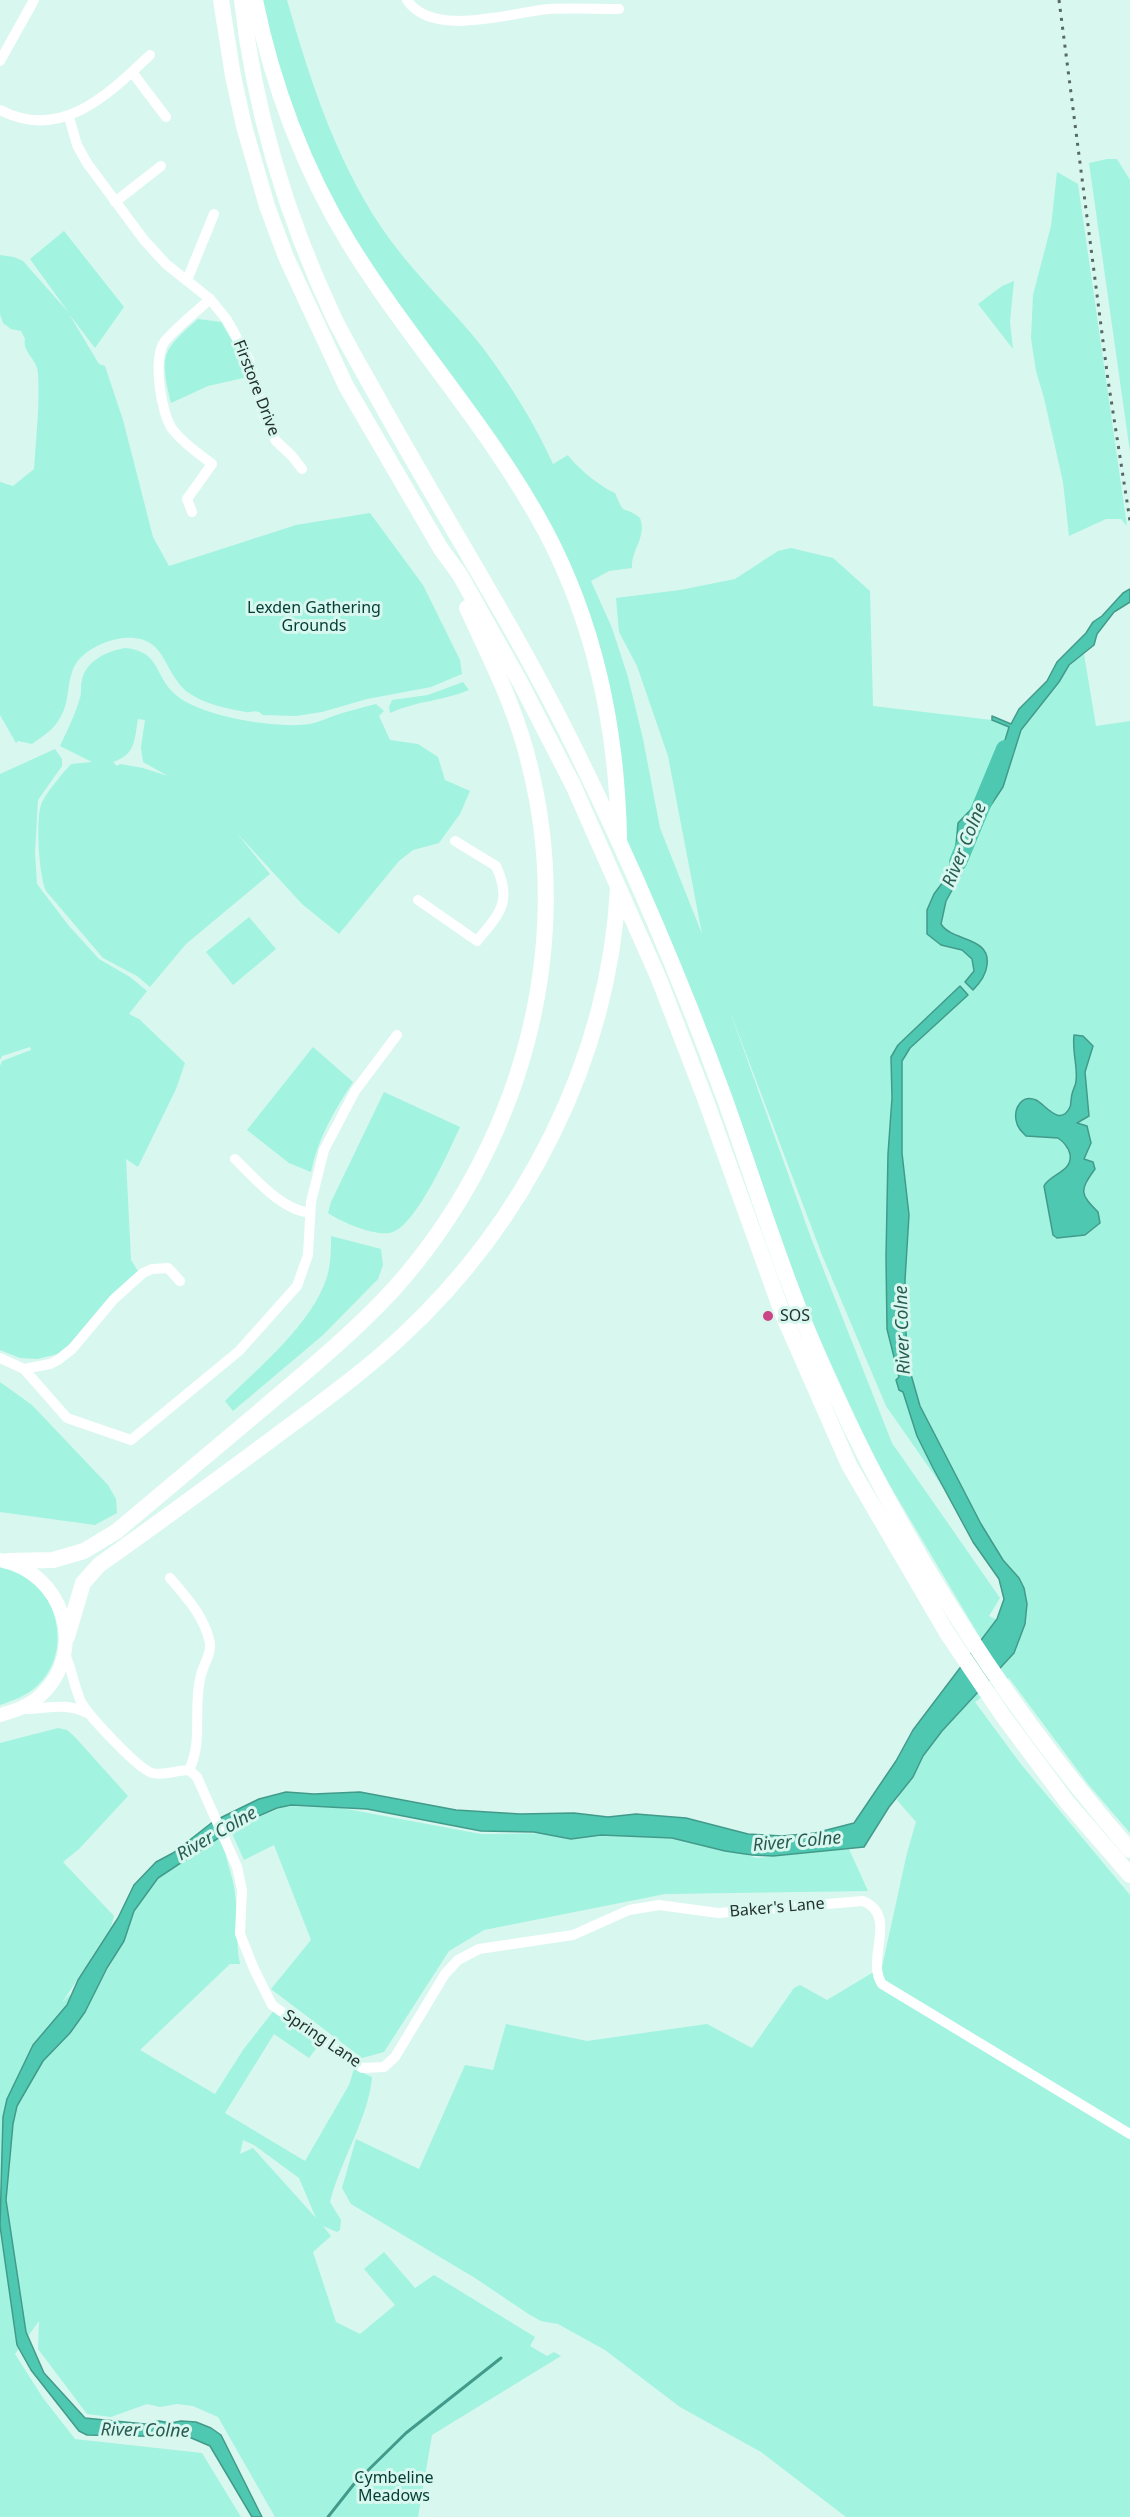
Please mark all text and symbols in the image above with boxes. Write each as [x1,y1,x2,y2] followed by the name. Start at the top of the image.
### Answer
[229,337,283,439] street label: Firstore Drive
[247,598,381,636] park label: Lexden Gathering Grounds
[938,800,992,890] water label: River Colne
[891,1285,915,1375] water label: River Colne
[780,1306,810,1326] place label: SOS
[761,1309,775,1323] marker: SOS
[173,1802,261,1866] water label: River Colne
[752,1827,842,1857] water label: River Colne
[729,1894,825,1922] street label: Baker's Lane
[280,2006,364,2072] street label: Spring Lane
[100,2419,190,2443] water label: River Colne
[354,2468,434,2506] park label: Cymbeline Meadows

